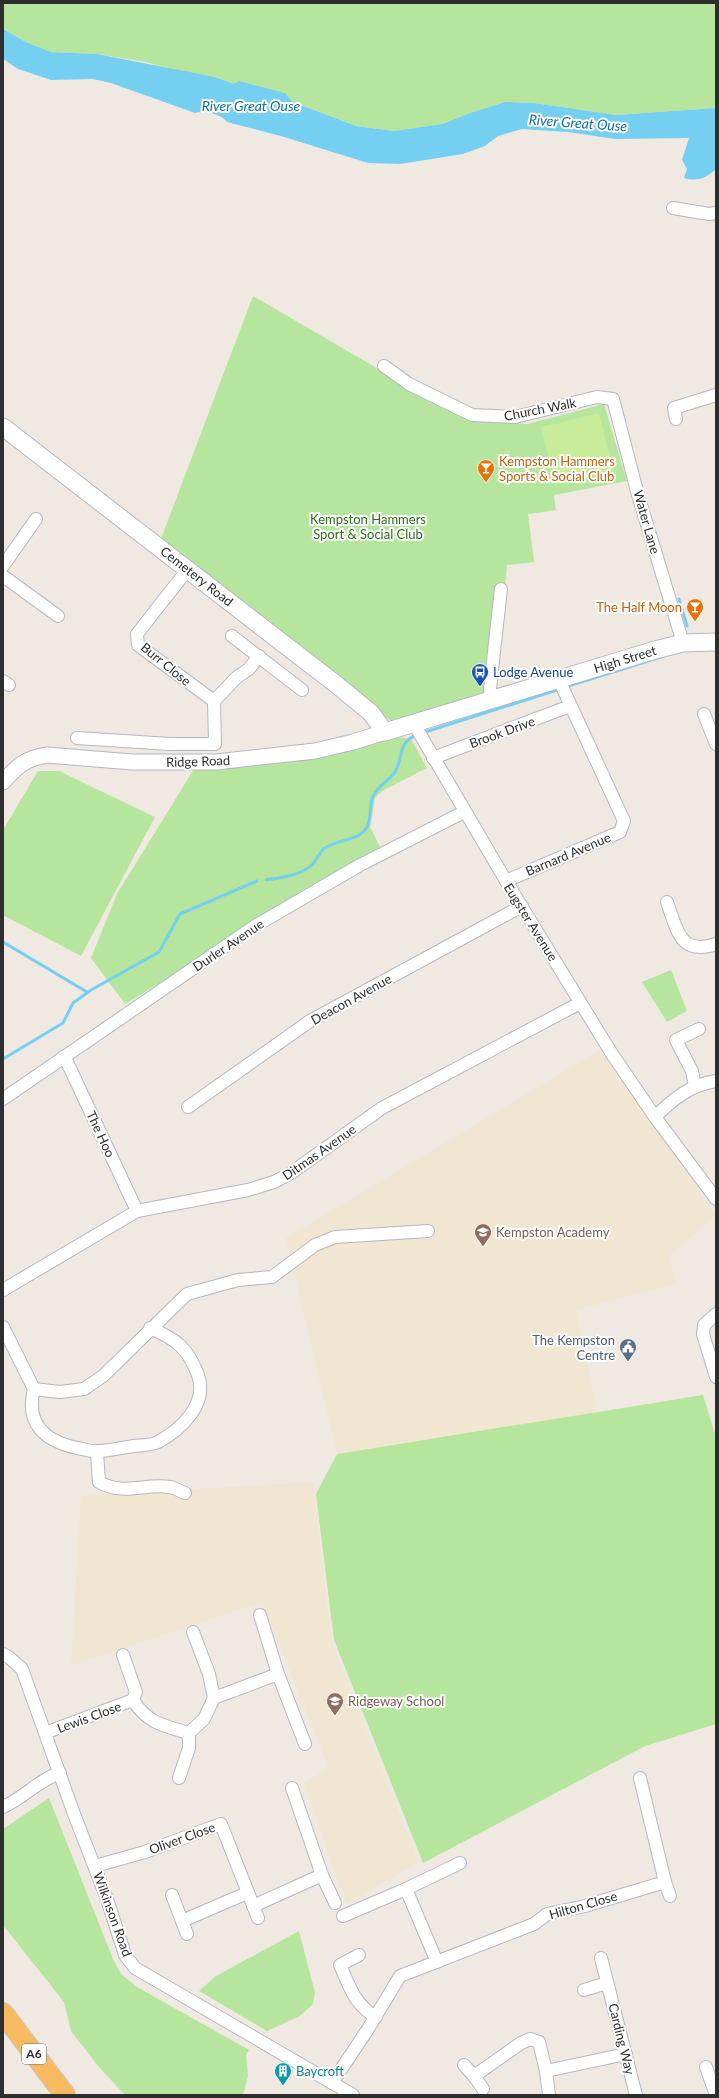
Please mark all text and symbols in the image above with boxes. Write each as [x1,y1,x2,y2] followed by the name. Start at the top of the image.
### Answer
[202,97,301,114] water label: River Great Ouse
[528,111,628,134] water label: River Great Ouse
[503,394,578,424] street label: Church Walk
[499,453,615,484] place label: Kempston Hammers Sports & Social Club
[476,458,496,483] bar icon: Kempston Hammers Sports & Social Club
[630,488,664,556] street label: Water Lane
[310,511,426,542] park label: Kempston Hammers Sport & Social Club
[158,543,236,609] street label: Cemetery Road
[685,597,705,622] bar icon: The Half Moon
[596,599,682,615] place label: The Half Moon
[138,639,194,689] street label: Burr Close
[592,642,659,676] street label: High Street
[470,662,490,687] bus stop icon: Lodge Avenue
[493,664,573,680] place label: Lodge Avenue
[467,713,537,751] street label: Brook Drive
[166,752,230,770] street label: Ridge Road
[523,829,613,879] street label: Barnard Avenue
[501,880,561,964] street label: Eugster Avenue
[189,915,267,975] street label: Durler Avenue
[308,970,394,1028] street label: Deacon Avenue
[83,1108,119,1160] street label: The Hoo
[279,1121,359,1183] street label: Ditmas Avenue
[473,1222,493,1247] school or university icon: Kempston Academy
[496,1224,610,1240] place label: Kempston Academy
[532,1332,615,1363] place label: The Kempston Centre
[618,1337,638,1362] public building icon: The Kempston Centre
[325,1691,345,1716] school or university icon: Ridgeway School
[348,1693,444,1709] place label: Ridgeway School
[55,1698,123,1736] street label: Lewis Close
[147,1819,217,1857] street label: Oliver Close
[90,1869,136,1959] street label: Wilkinson Road
[547,1888,619,1922] street label: Hilton Close
[605,2002,639,2077] street label: Carding Way
[22,2044,46,2064] road number: A6
[273,2061,293,2086] building icon: Baycroft
[296,2063,344,2079] place label: Baycroft

